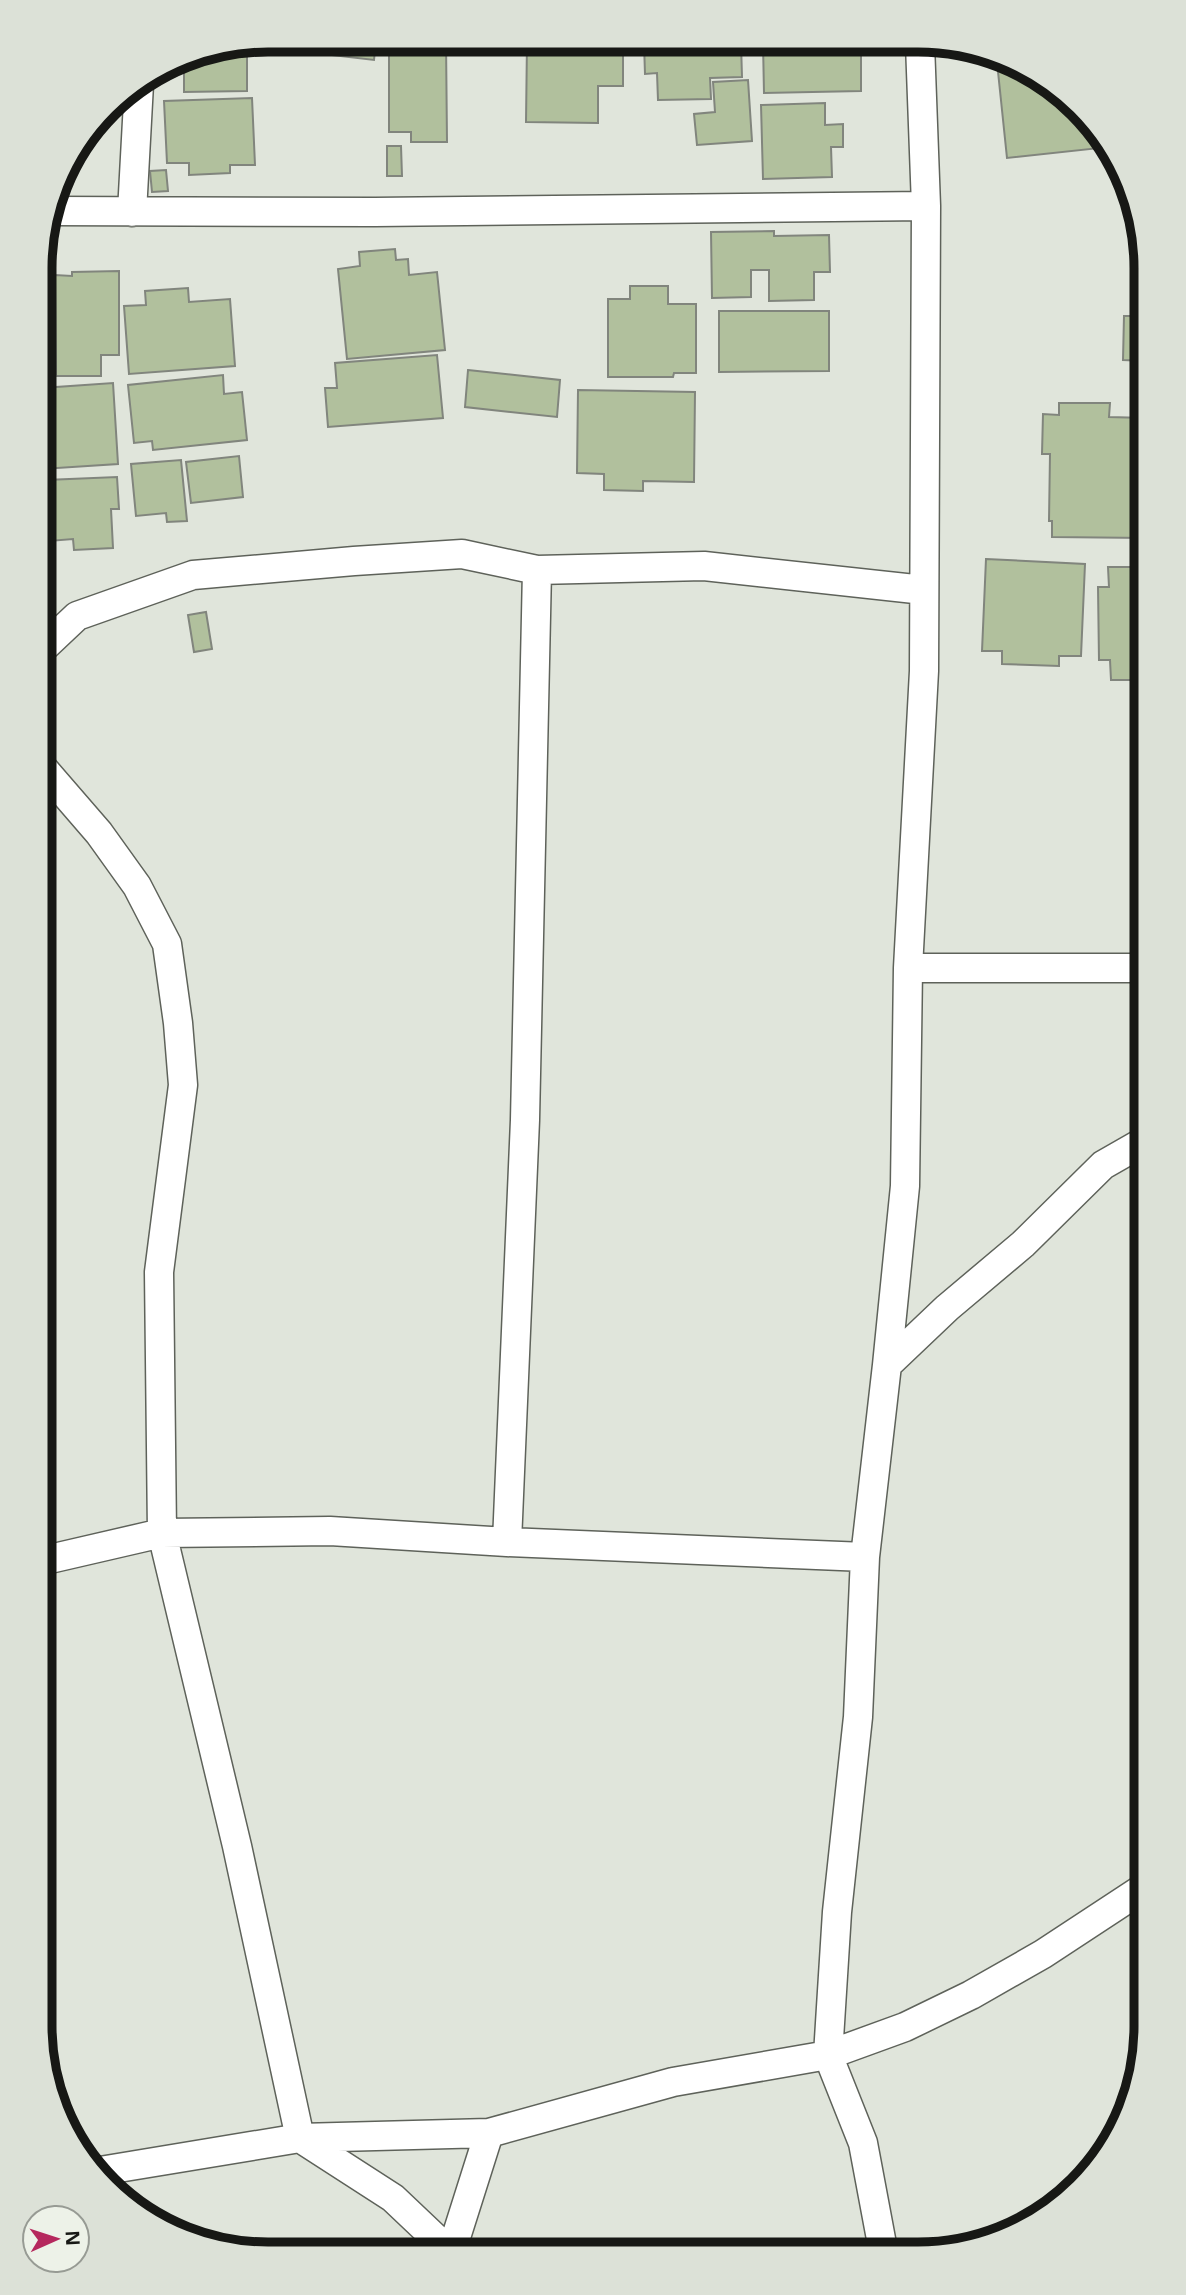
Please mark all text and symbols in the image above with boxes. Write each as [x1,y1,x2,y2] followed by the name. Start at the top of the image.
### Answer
[21,2204,91,2274] north arrow
[60,2230,86,2247] text: N

